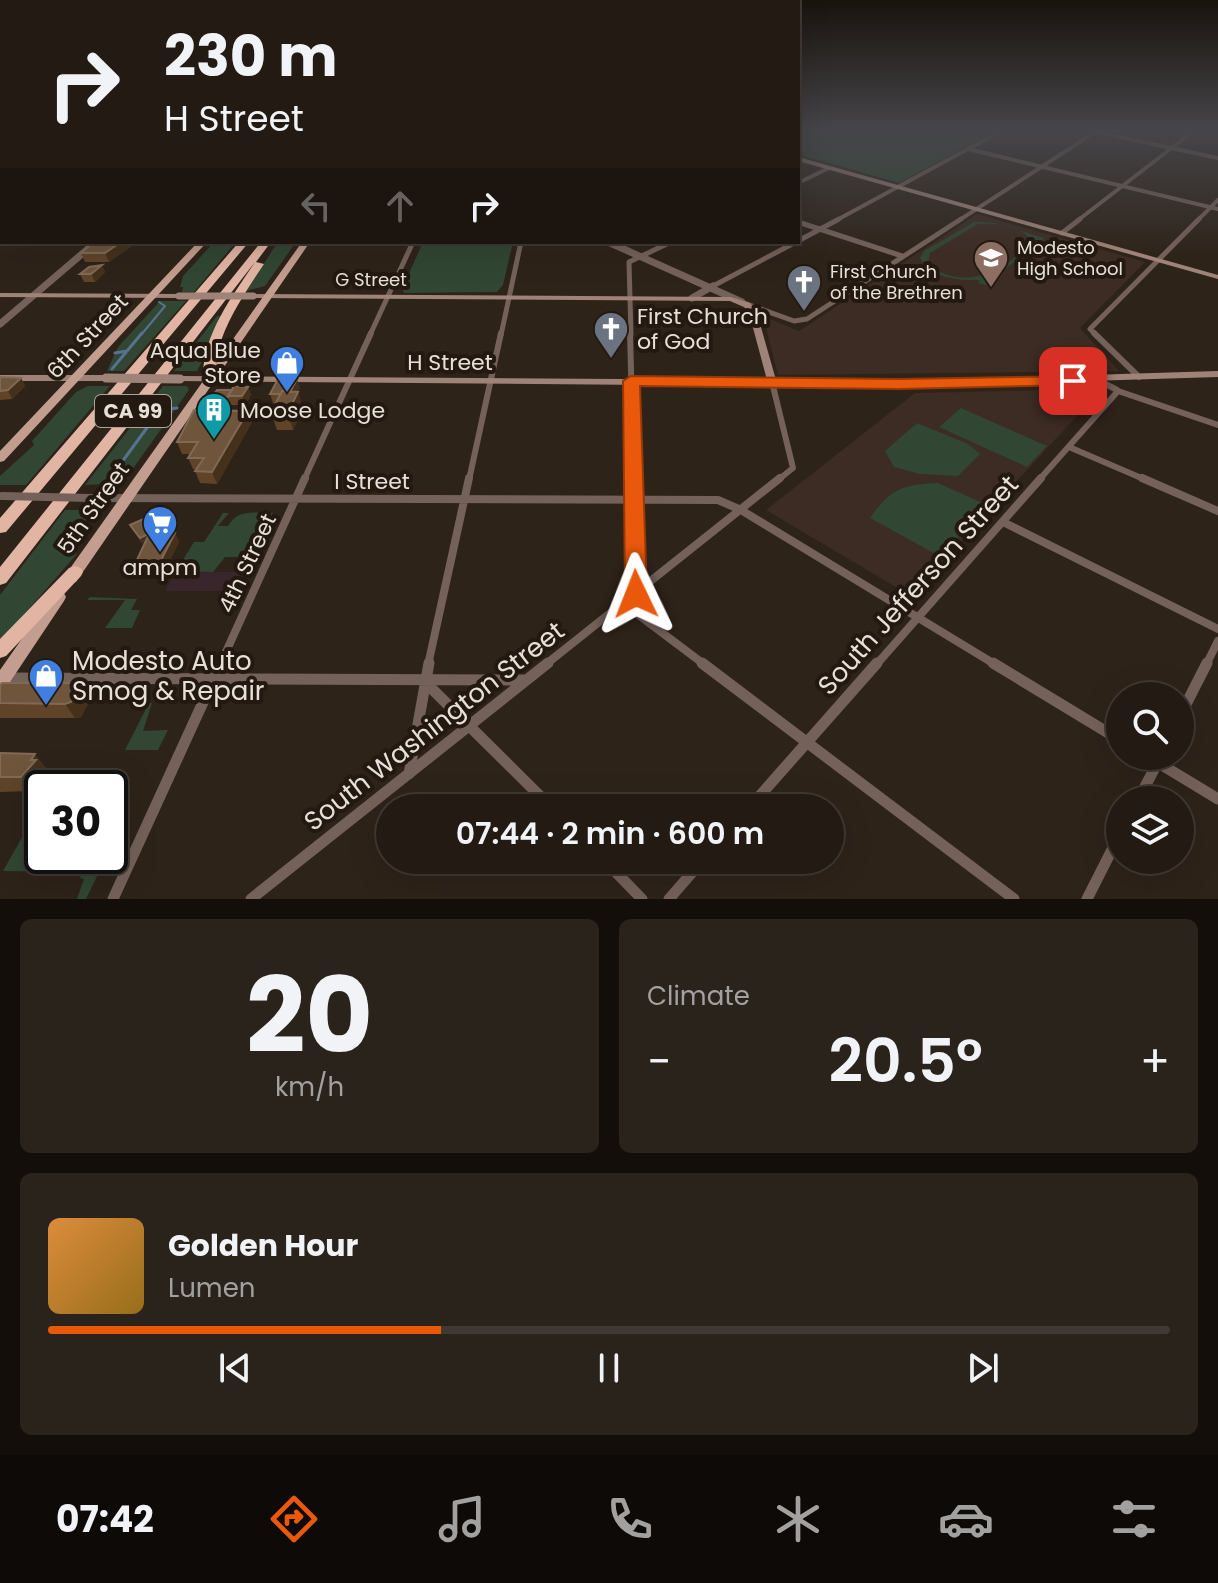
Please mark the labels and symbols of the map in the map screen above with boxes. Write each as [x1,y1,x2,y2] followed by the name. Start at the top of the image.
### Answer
[1017,235,1123,281] place label: Modesto High School
[972,239,1010,289] school or university icon: Modesto High School
[830,259,963,305] place label: First Church of the Brethren
[785,263,823,313] church icon: First Church of the Brethren
[335,267,407,292] street label: G Street
[40,287,135,386] street label: 6th Street
[637,301,768,357] place label: First Church of God
[592,310,630,360] church icon: First Church of God
[150,335,261,391] place label: Aqua Blue Store
[268,344,306,394] shop icon: Aqua Blue Store
[407,347,493,378] street label: H Street
[1039,347,1107,415] pin
[195,391,233,441] building icon: Moose Lodge
[95,395,171,427] road number: CA 99
[240,395,385,426] place label: Moose Lodge
[50,456,137,561] street label: 5th Street
[334,466,410,497] street label: I Street
[809,467,1027,703] street label: South Jefferson Street
[141,504,179,554] supermarket icon: ampm
[211,509,284,618] street label: 4th Street
[122,552,198,583] place label: ampm
[594,552,678,636] position arrow
[296,613,572,839] street label: South Washington Street
[72,643,265,709] place label: Modesto Auto Smog & Repair
[27,657,65,707] shop icon: Modesto Auto Smog & Repair
[24,770,128,874] speed limit sign: 30

